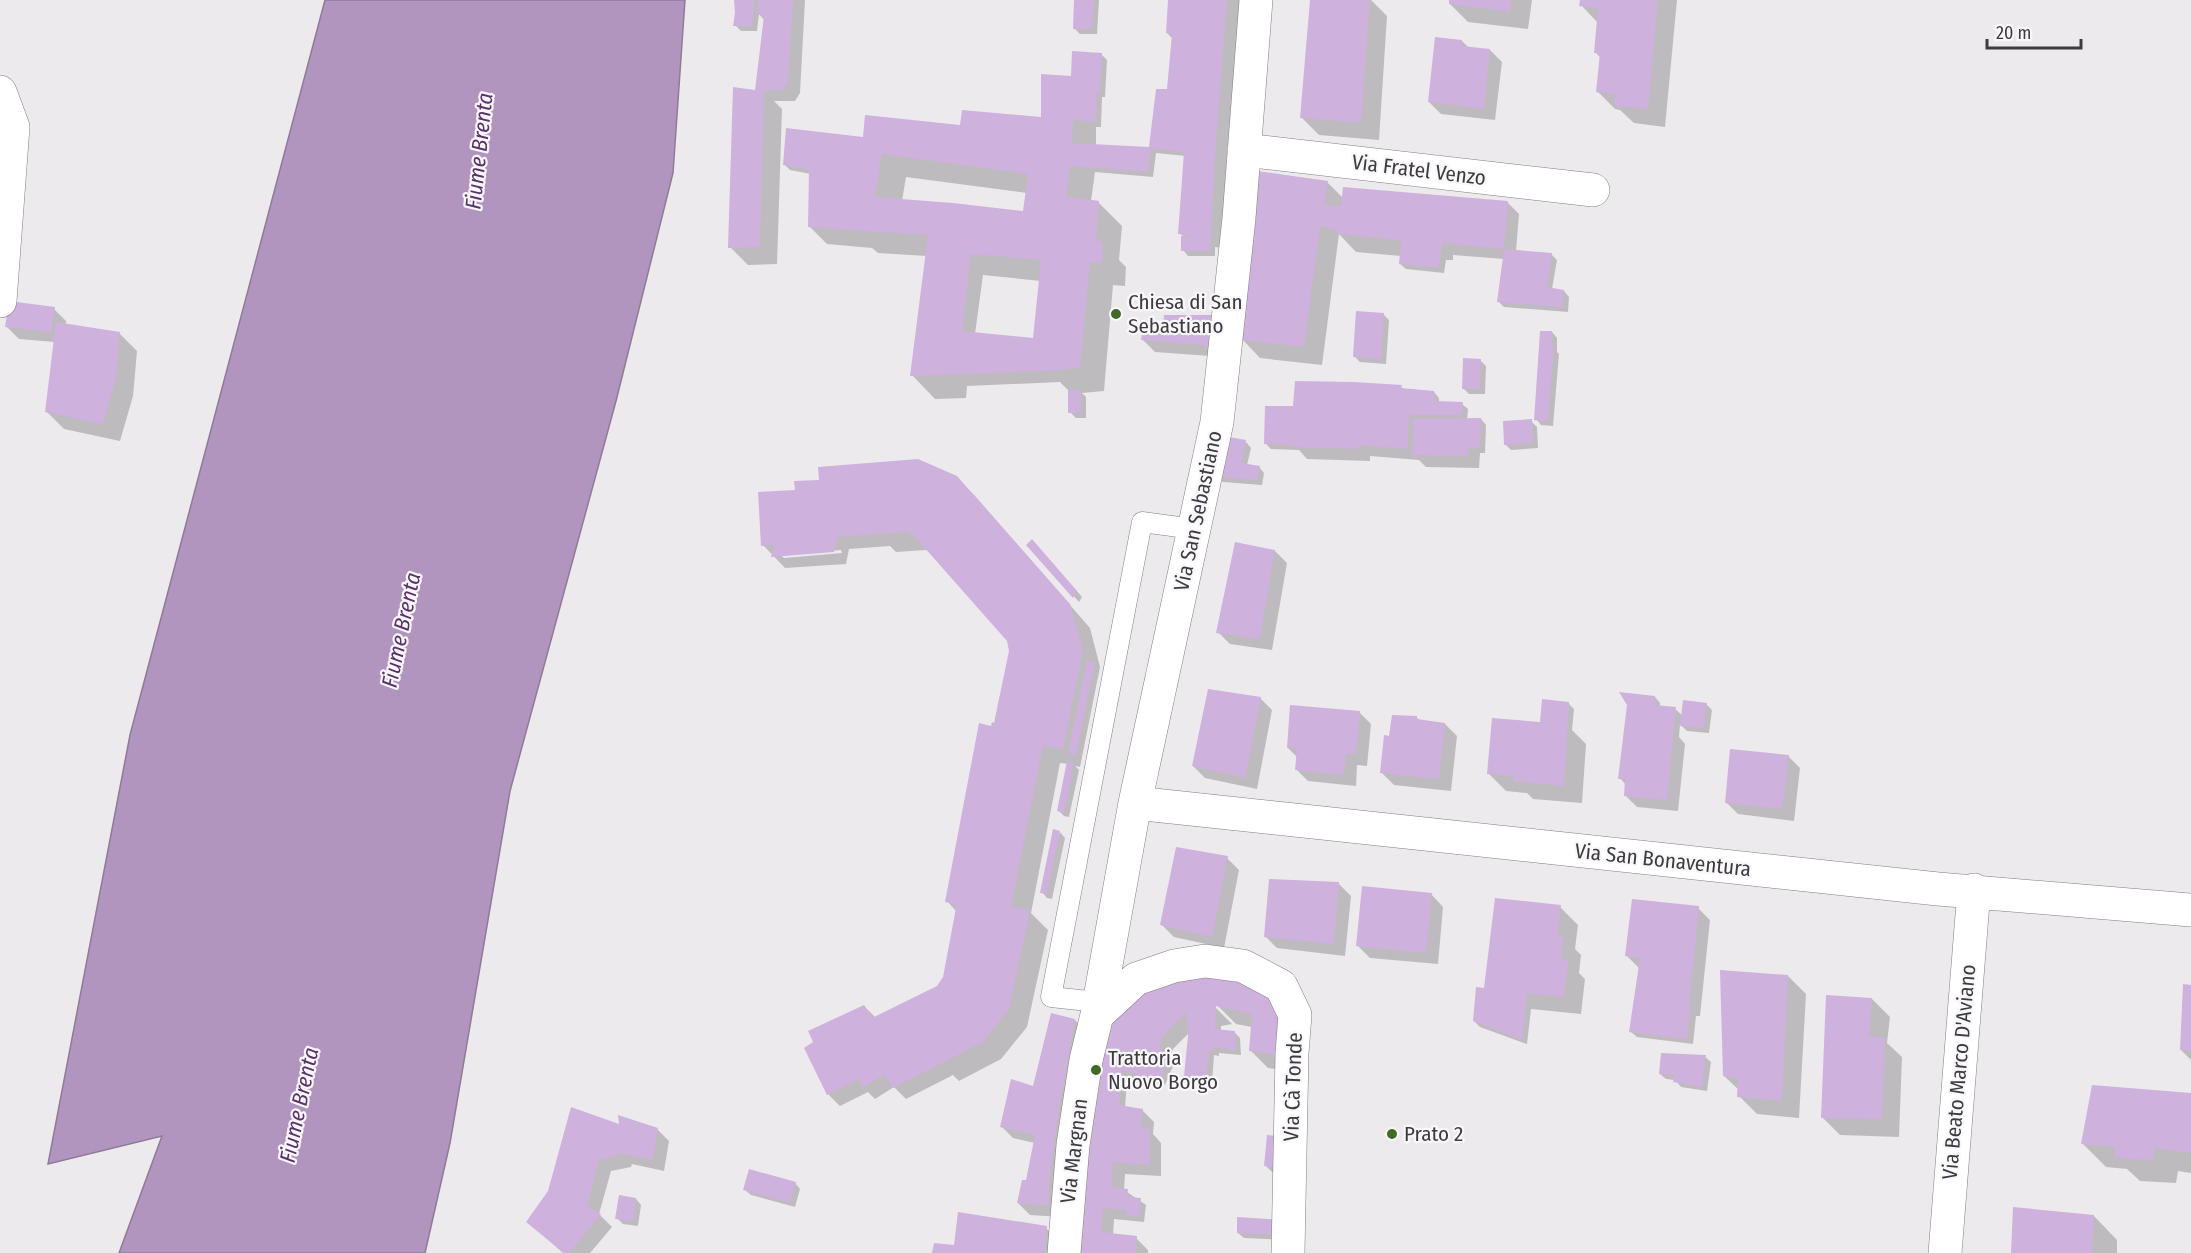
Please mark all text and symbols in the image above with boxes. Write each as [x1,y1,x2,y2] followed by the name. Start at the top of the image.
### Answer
[1987,12,2082,50] scale bar
[1996,22,2031,44] text: 20 m
[459,91,499,211] water label: Fiume Brenta
[1350,149,1488,191] street label: Via Fratel Venzo
[1128,289,1243,339] place label: Chiesa di San Sebastiano
[1109,307,1123,321] marker: Chiesa di San Sebastiano
[1168,428,1228,594] street label: Via San Sebastiano
[376,570,426,690] water label: Fiume Brenta
[1574,838,1752,882] street label: Via San Bonaventura
[1937,963,1981,1181] street label: Via Beato Marco D'Aviano
[1278,1032,1308,1142] street label: Via Cà Tonde
[274,1045,324,1165] water label: Fiume Brenta
[1108,1045,1218,1095] place label: Trattoria Nuovo Borgo
[1089,1063,1103,1077] marker: Trattoria Nuovo Borgo
[1055,1097,1093,1205] street label: Via Margnan
[1404,1121,1463,1147] place label: Prato 2
[1385,1127,1399,1141] marker: Prato 2

